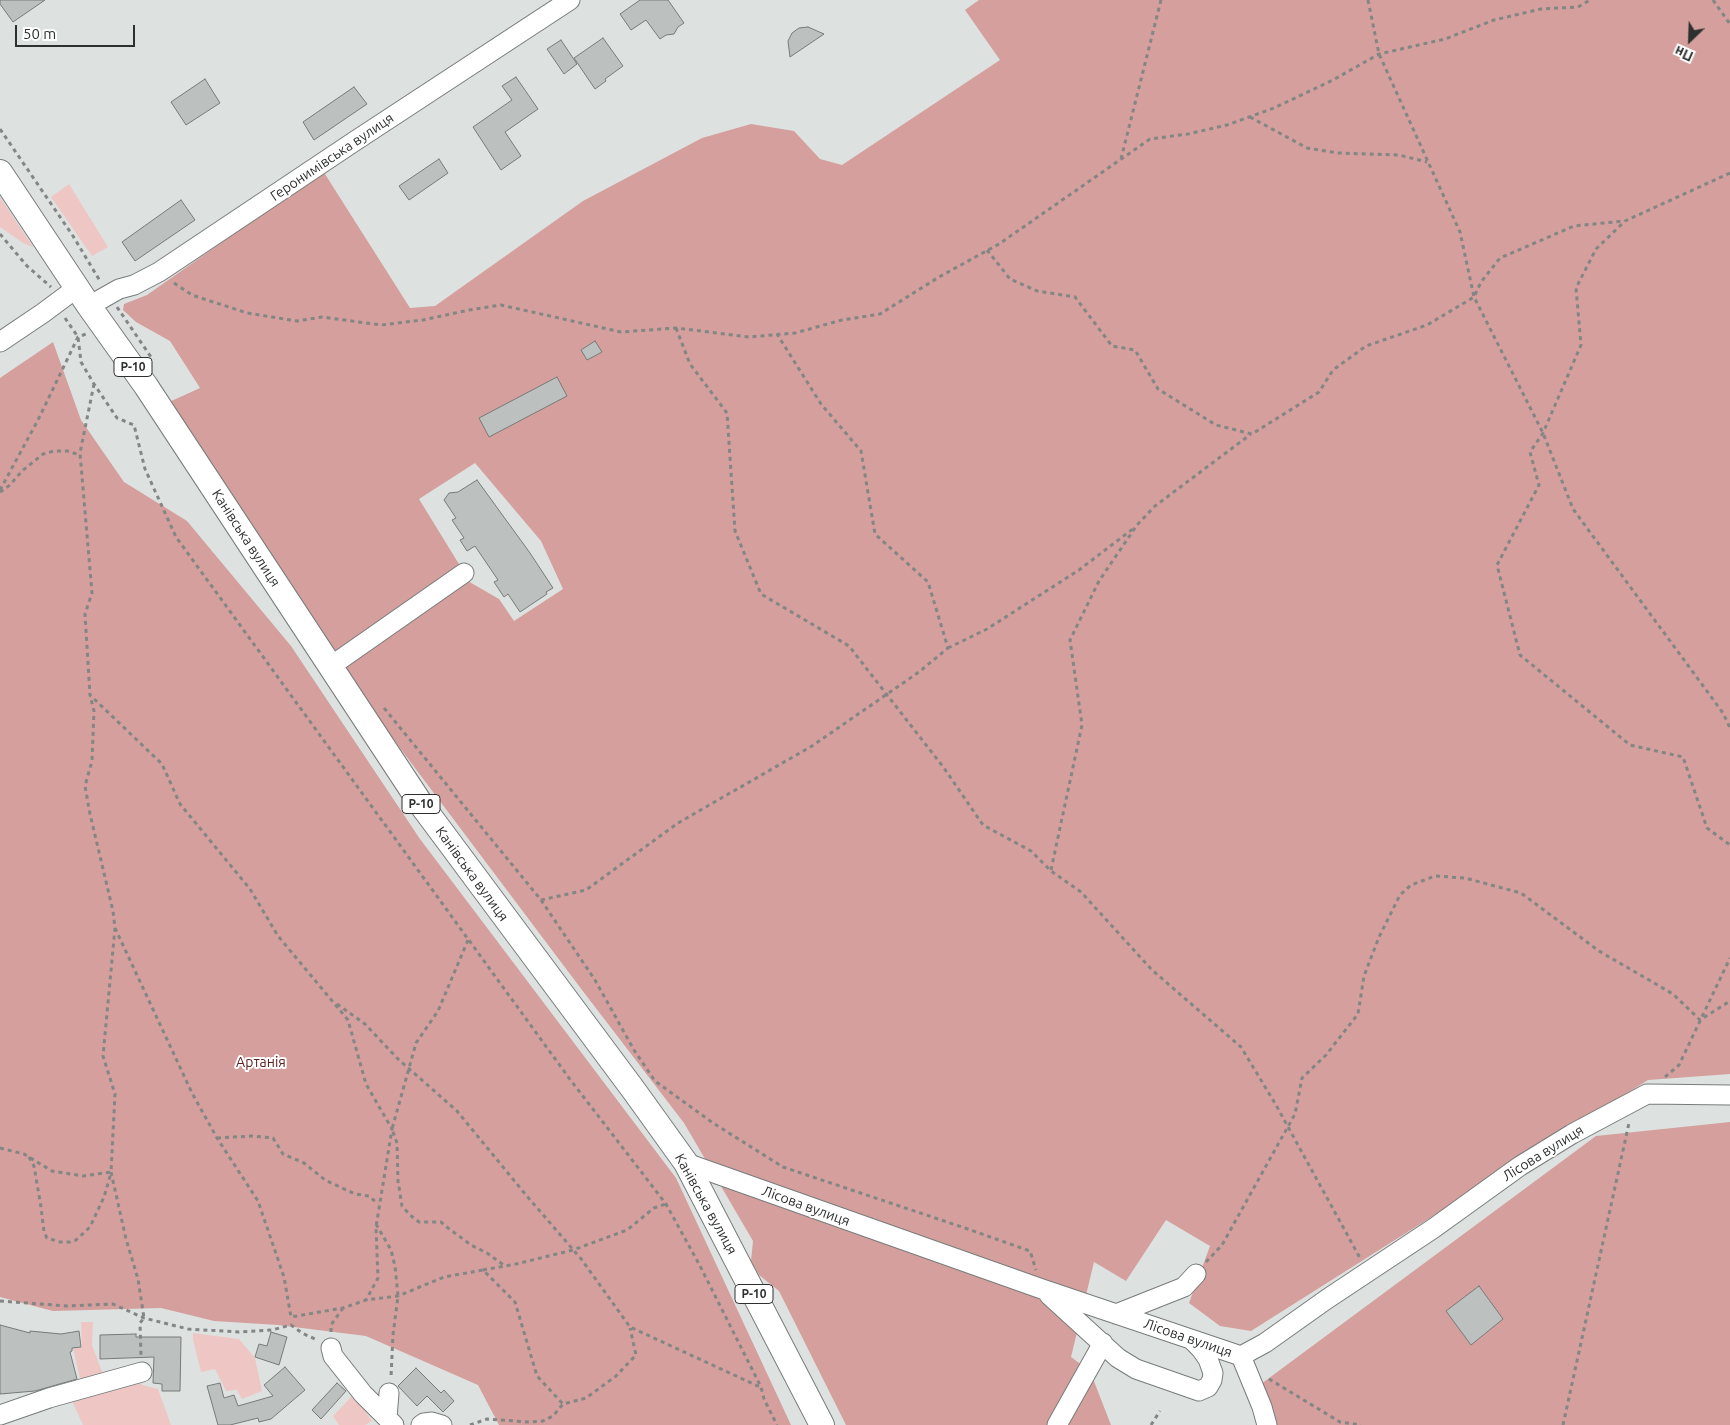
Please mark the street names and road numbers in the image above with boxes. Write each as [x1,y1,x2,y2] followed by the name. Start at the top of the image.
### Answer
[267,109,397,205] street label: Геронимівська вулиця
[114,358,152,377] road number: Р-10
[208,486,284,590] street label: Канівська вулиця
[402,794,440,814] road number: Р-10
[432,823,512,925] street label: Канівська вулиця
[1499,1121,1587,1185] street label: Лісова вулиця
[671,1151,741,1257] street label: Канівська вулиця
[760,1182,852,1230] street label: Лісова вулиця
[735,1285,773,1304] road number: Р-10
[1142,1315,1234,1361] street label: Лісова вулиця

